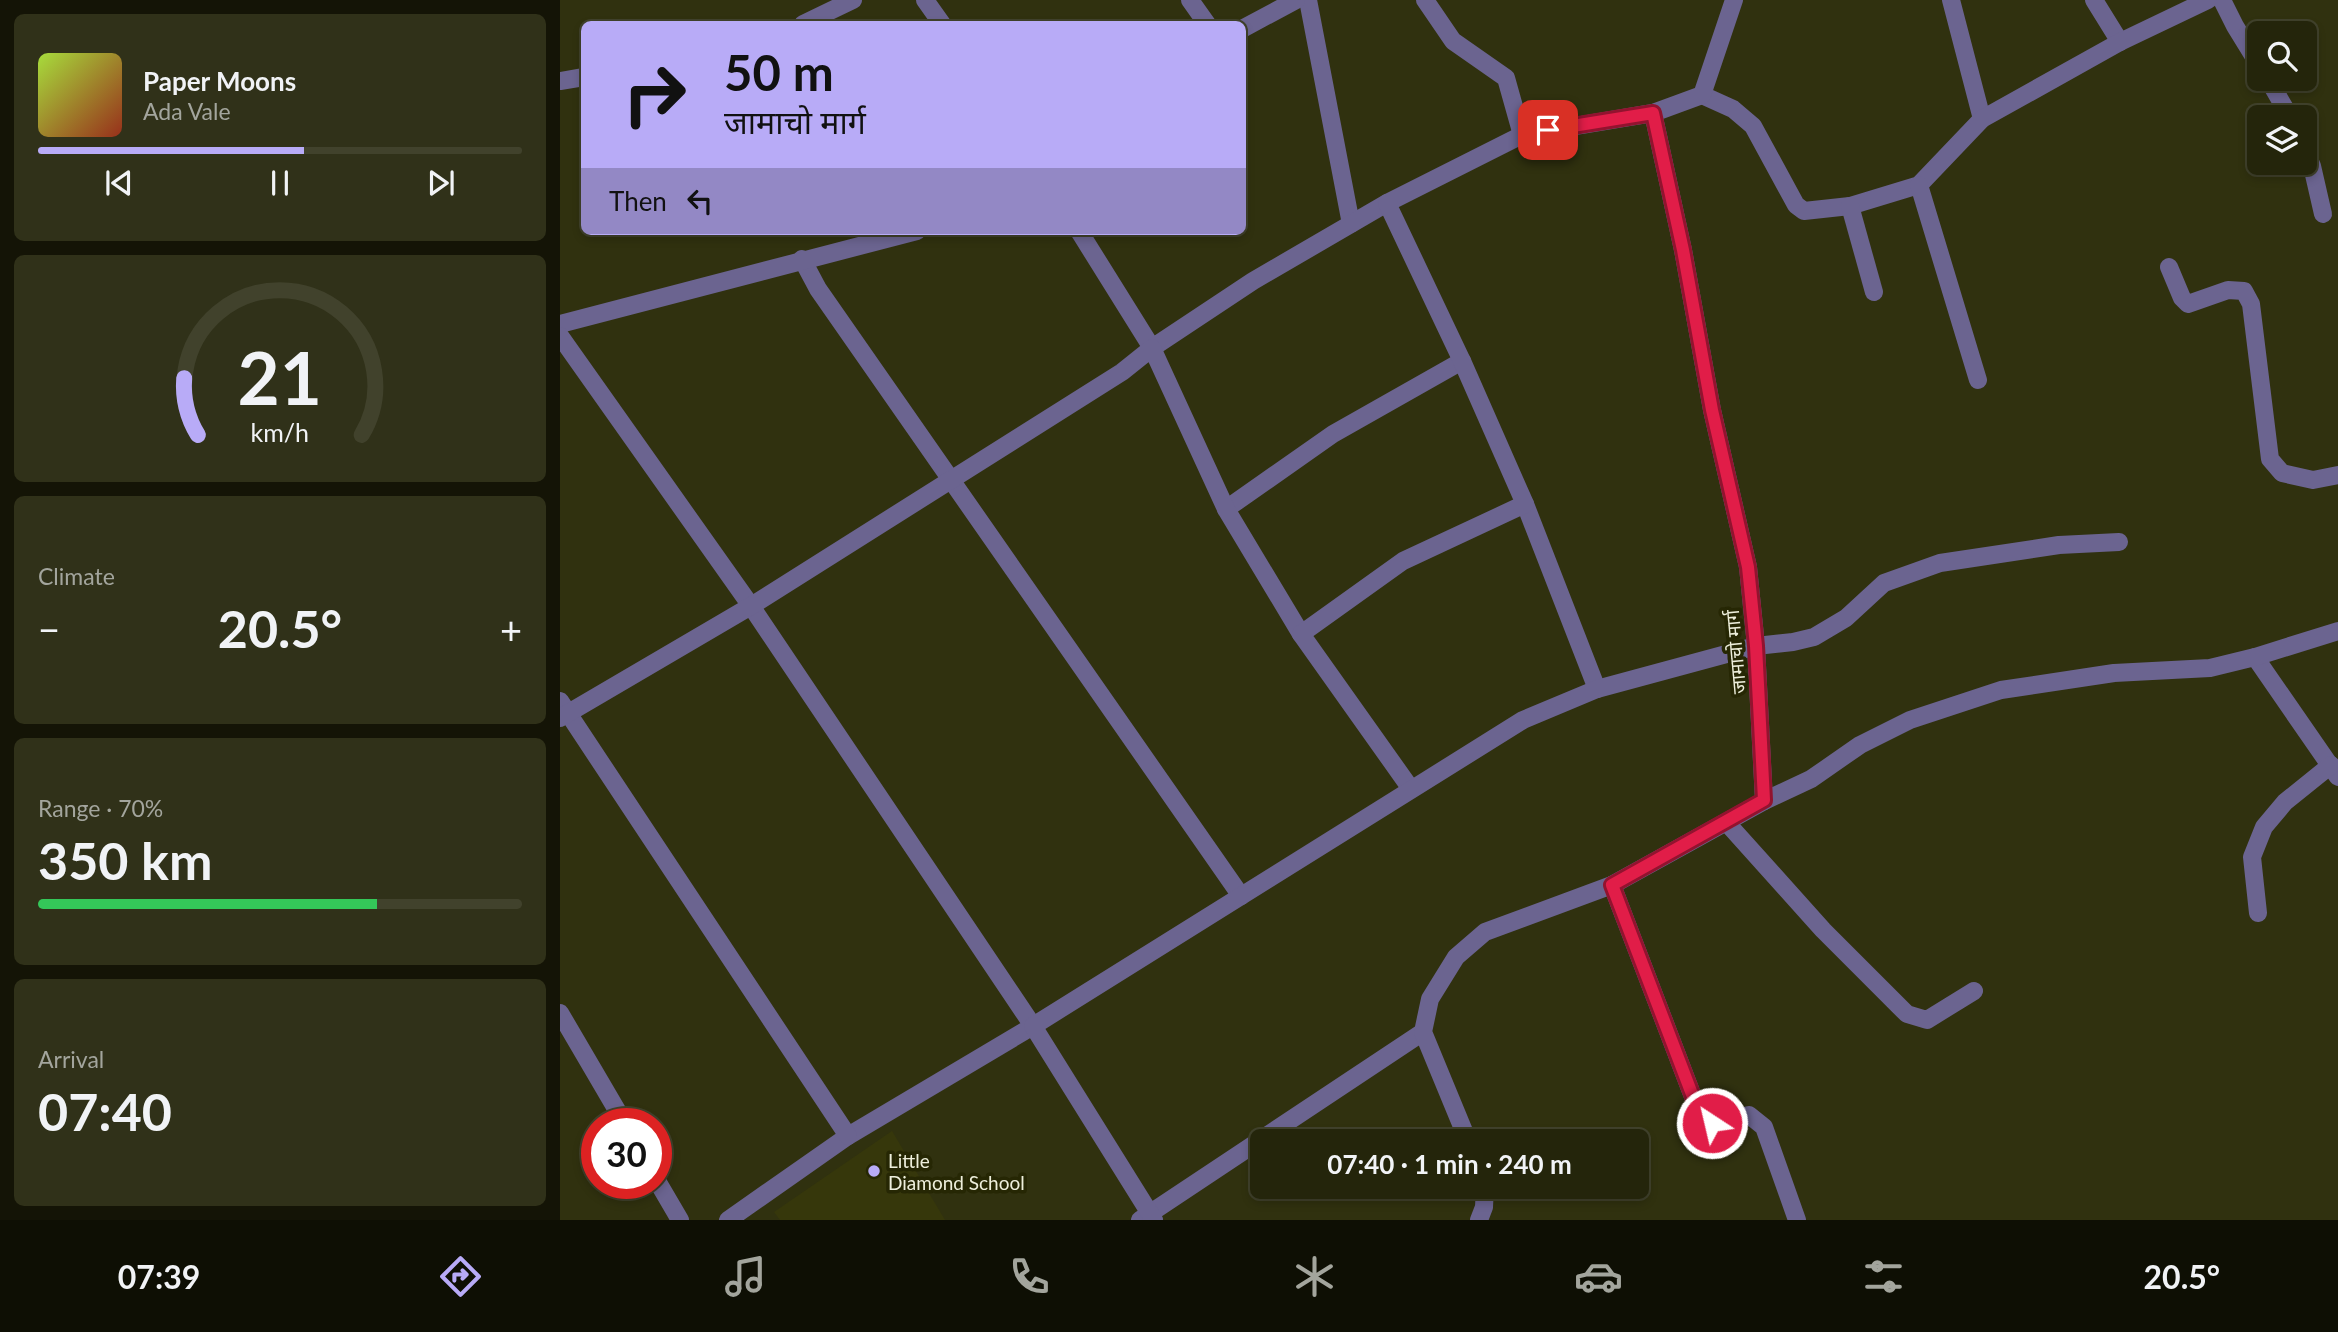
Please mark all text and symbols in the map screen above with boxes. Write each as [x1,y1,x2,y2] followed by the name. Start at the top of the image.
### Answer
[2247,21,2317,175] map controls
[2247,21,2317,91] button: search
[724,43,834,101] text: 50 m
[609,49,700,140] icon: right
[143,65,296,97] text: Paper Moons
[143,97,231,125] text: Ada Vale
[1518,100,1578,160] pin
[724,102,866,141] text: जामाचो मार्ग
[2247,105,2317,175] button: layers
[1529,111,1567,149] icon: arrive
[100,164,138,202] icon: previous
[261,164,299,202] icon: pause
[422,164,460,202] icon: next
[681,182,719,220] icon: left
[609,185,667,217] text: Then
[238,333,322,421] text: 21
[251,417,309,447] text: km/h
[38,562,115,590] text: Climate
[218,597,342,659] text: 20.5°
[38,606,60,652] text: −
[500,606,522,652] text: +
[1720,608,1750,695] street label: जामाचो मार्ग
[38,794,163,822] text: Range · 70%
[38,829,212,891] text: 350 km
[38,1045,104,1073] text: Arrival
[38,1080,172,1142] text: 07:40
[1675,1086,1749,1160] position arrow
[581,1108,672,1199] speed limit sign: 30
[1327,1148,1572,1180] text: 07:40 · 1 min · 240 m
[888,1149,1025,1194] place label: Little Diamond School
[866,1163,882,1179] marker: Little Diamond School
[436,1252,485,1301] icon: directions
[721,1252,770,1301] icon: music
[1005,1252,1054,1301] icon: phone
[1290,1252,1339,1301] icon: climate
[1574,1252,1623,1301] icon: car
[1859,1252,1908,1301] icon: filters
[118,1257,200,1296] text: 07:39
[2144,1257,2220,1296] text: 20.5°

